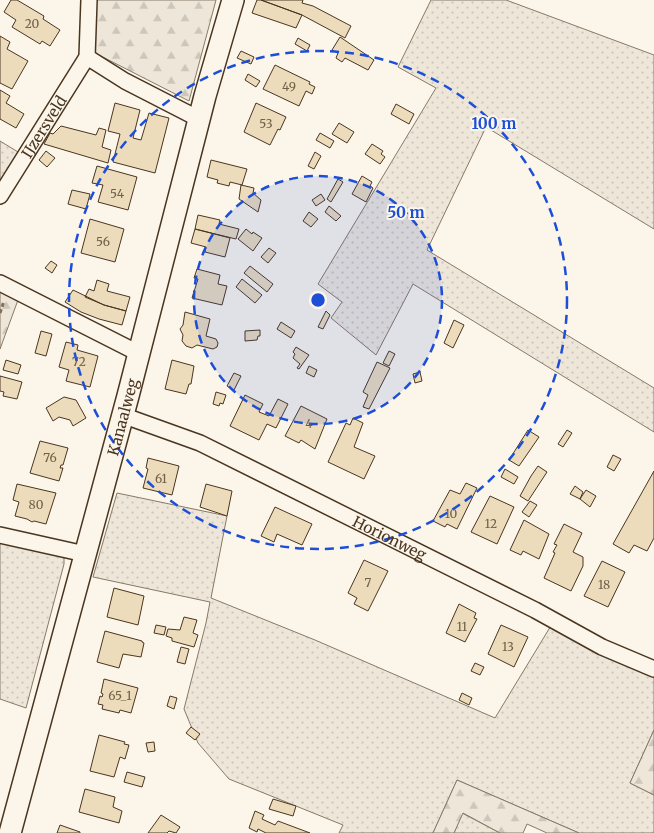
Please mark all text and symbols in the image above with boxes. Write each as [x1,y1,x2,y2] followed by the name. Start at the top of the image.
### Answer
[25,16,40,31] house number: 20
[282,79,296,94] house number: 49
[17,92,70,161] street label: IJzersveld
[472,114,516,133] text: 100 m
[259,116,273,131] house number: 53
[110,186,125,201] house number: 54
[387,203,425,222] text: 50 m
[96,234,110,249] house number: 56
[309,291,327,309] centre of rings
[72,354,86,369] house number: 72
[103,376,142,458] street label: Kanaalweg
[305,416,313,431] house number: 4
[43,450,57,465] house number: 76
[155,471,167,486] house number: 61
[29,497,44,512] house number: 80
[445,506,458,521] house number: 10
[350,511,430,564] street label: Horionweg
[485,516,497,531] house number: 12
[365,575,372,590] house number: 7
[598,577,610,592] house number: 18
[457,619,468,634] house number: 11
[502,639,514,654] house number: 13
[108,688,132,703] house number: 65_1

